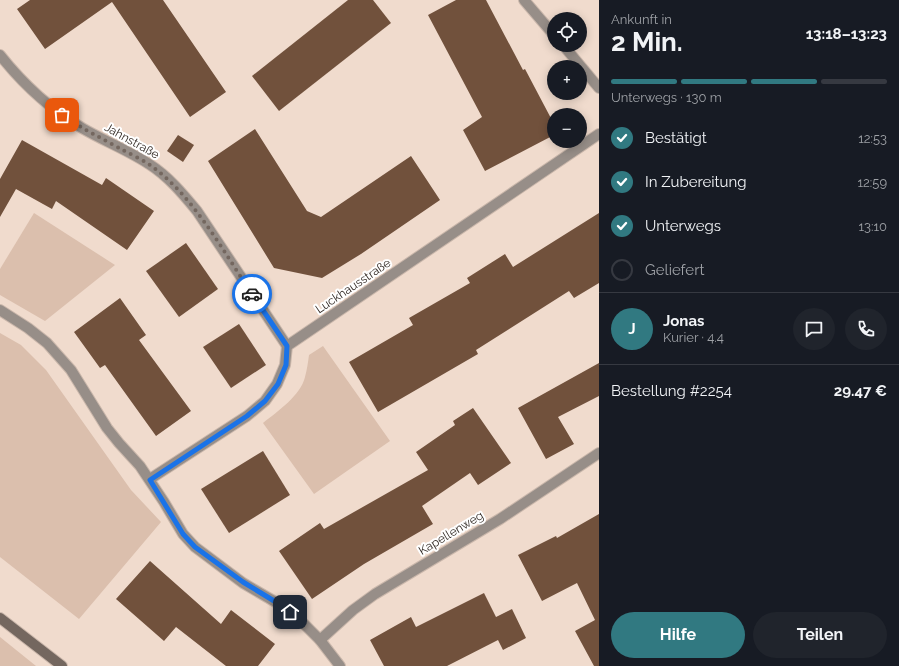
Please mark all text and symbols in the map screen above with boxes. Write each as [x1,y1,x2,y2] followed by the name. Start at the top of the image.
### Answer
[547,12,587,148] map controls
[547,12,587,52] button: locate
[611,12,672,27] text: Ankunft in
[806,25,887,43] text: 13:18–13:23
[611,27,683,57] text: 2 Min.
[547,60,587,100] button: +
[611,90,722,105] text: Unterwegs · 130 m
[45,98,79,132] pin
[51,104,73,126] icon: bag
[547,108,587,148] button: −
[102,120,162,162] street label: Jahnstraße
[611,127,633,149] icon: check
[645,129,707,147] text: Bestätigt
[858,131,887,146] text: 12:53
[611,171,633,193] icon: check
[645,173,747,191] text: In Zubereitung
[858,175,887,190] text: 12:59
[611,215,633,237] icon: check
[645,217,721,235] text: Unterwegs
[859,219,887,234] text: 13:10
[313,256,393,316] street label: Luckhausstraße
[645,261,704,279] text: Geliefert
[232,274,272,314] courier
[241,283,263,305] icon: car
[793,308,835,350] button: chat
[845,308,887,350] button: phone
[663,312,704,330] text: Jonas
[628,320,636,338] text: J
[663,330,724,345] text: Kurier · 4.4
[611,382,732,400] text: Bestellung #2254
[834,382,887,400] text: 29.47 €
[416,508,486,558] street label: Kapellenweg
[273,595,307,629] pin
[279,601,301,623] icon: home
[611,612,745,658] button: Hilfe
[753,612,887,658] button: Teilen

